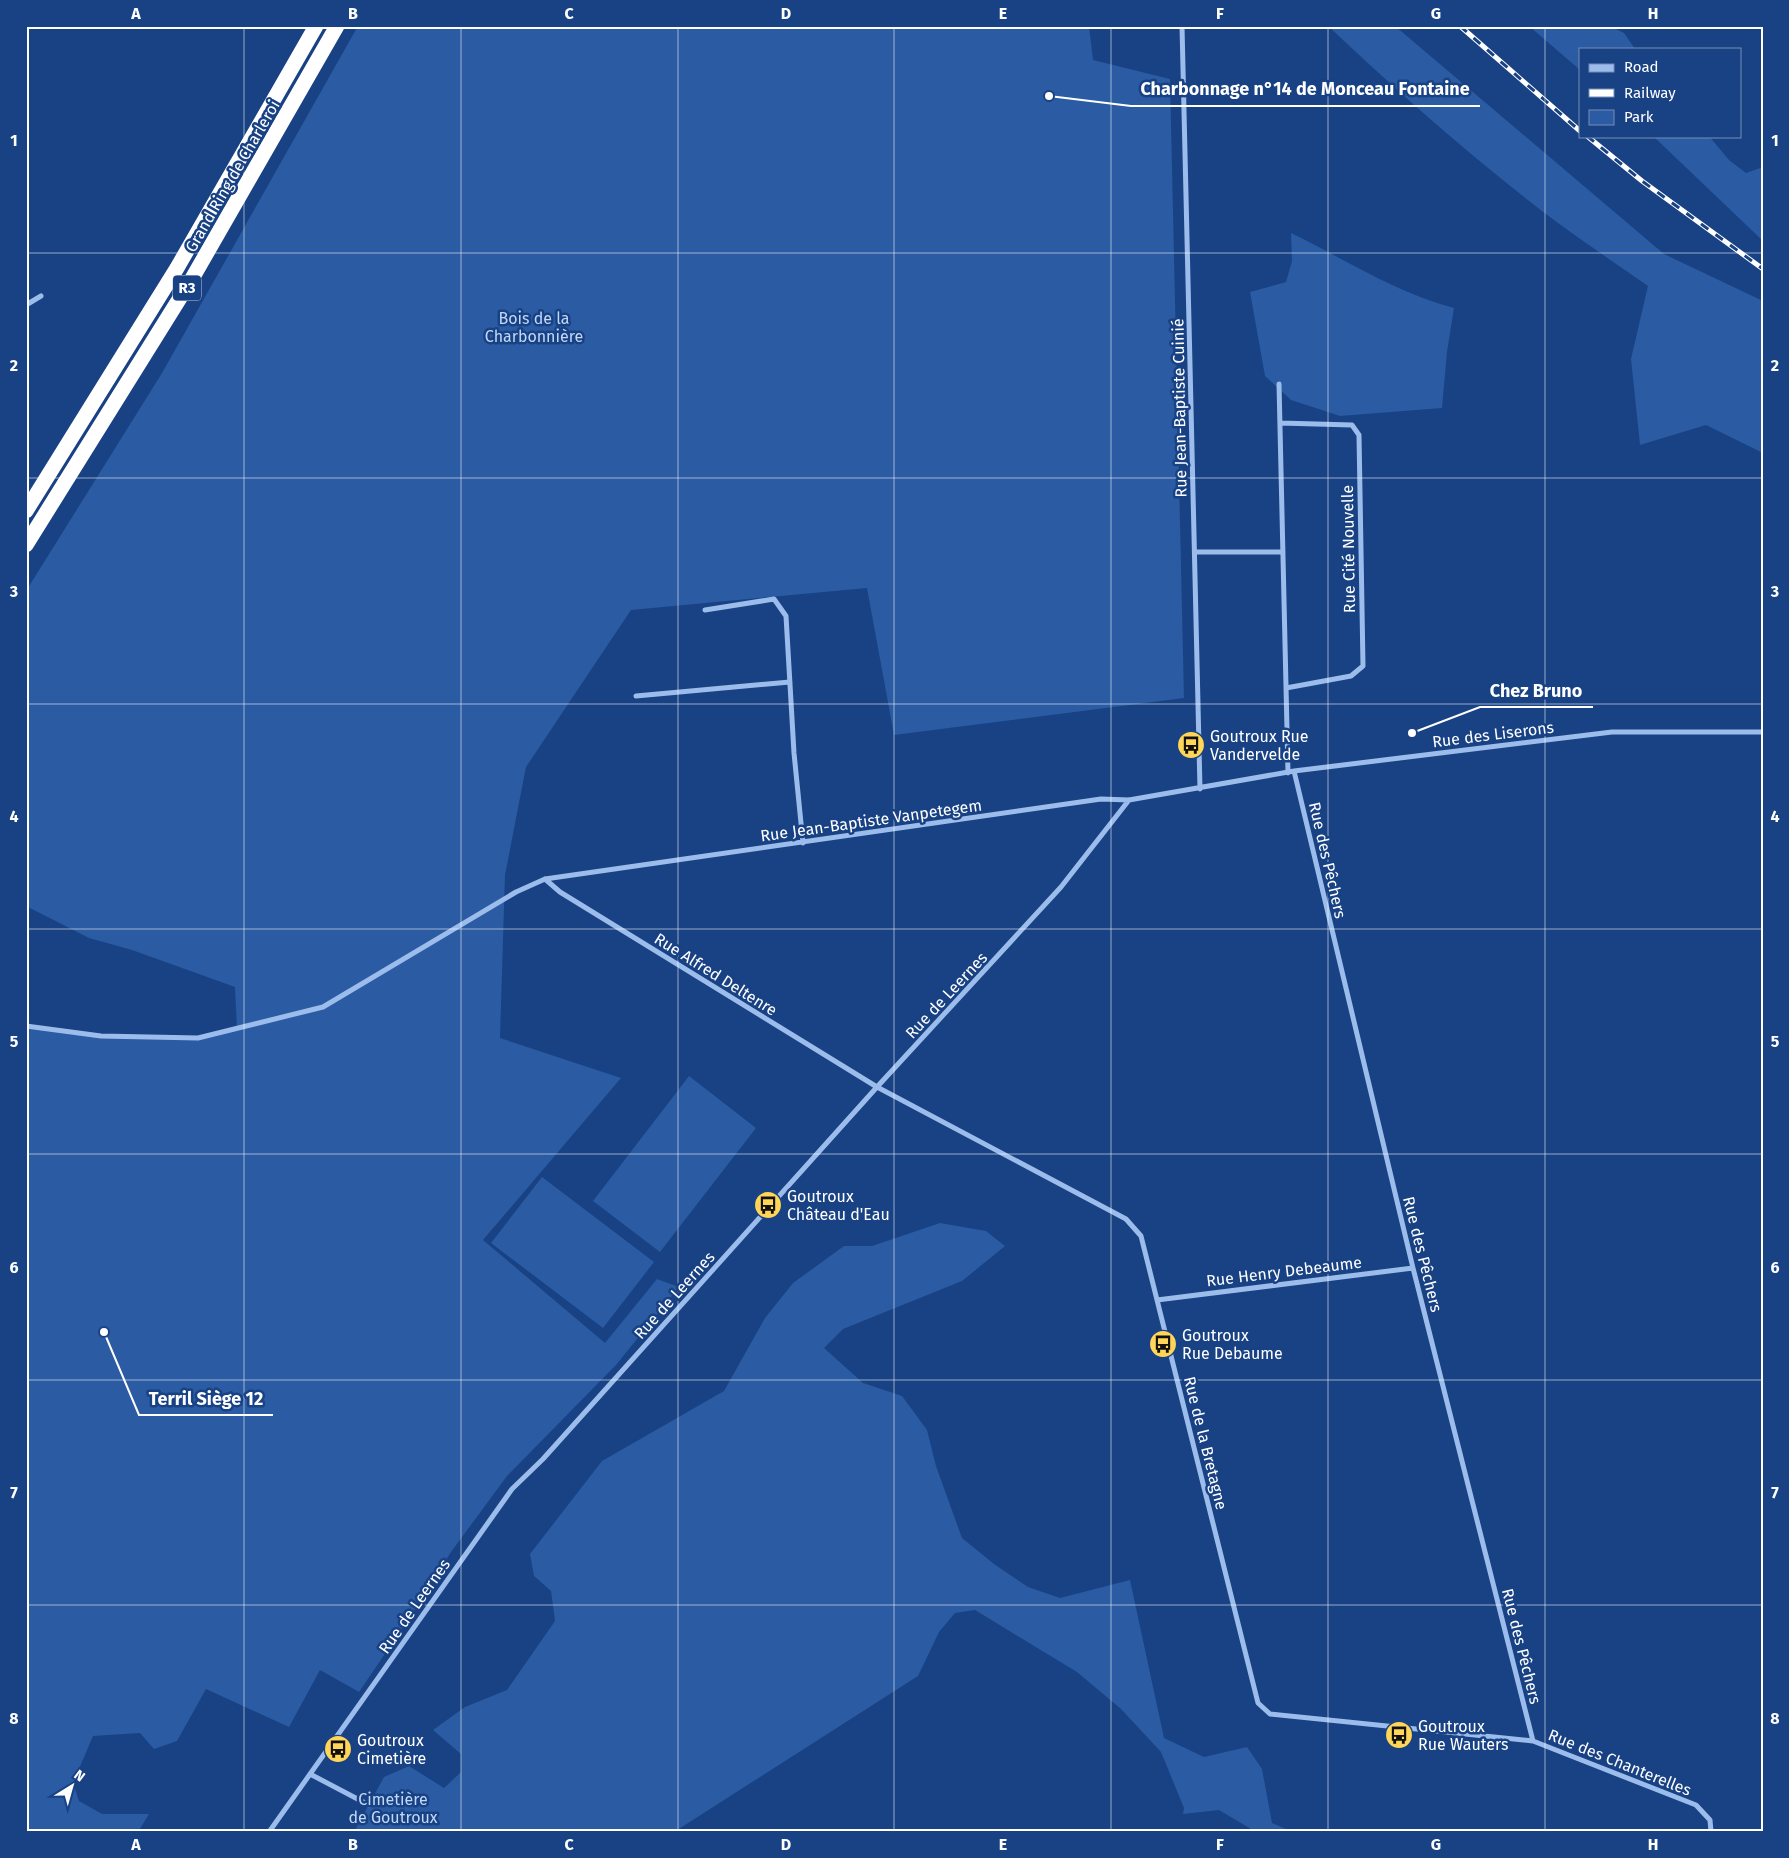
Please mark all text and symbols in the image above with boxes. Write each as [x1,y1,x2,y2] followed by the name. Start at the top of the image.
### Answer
[130,4,141,23] text: A
[348,4,358,23] text: B
[564,4,574,23] text: C
[781,4,791,23] text: D
[999,4,1007,23] text: E
[1216,4,1224,23] text: F
[1431,4,1441,23] text: G
[1648,4,1658,23] text: H
[1579,48,1742,138] legend
[1624,58,1659,76] text: Road
[1131,73,1480,106] callout: Charbonnage n°14 de Monceau Fontaine
[1140,78,1470,100] text: Charbonnage n°14 de Monceau Fontaine
[1624,84,1676,102] text: Railway
[181,97,284,256] street label: Grand Ring de Charleroi
[1624,108,1654,126] text: Park
[10,131,18,150] text: 1
[1771,131,1779,150] text: 1
[173,276,201,300] road number: R3
[485,309,583,346] park label: Bois de la Charbonnière
[1168,318,1191,498] street label: Rue Jean-Baptiste Cuinié
[10,356,18,375] text: 2
[1771,356,1779,375] text: 2
[1338,485,1359,613] street label: Rue Cité Nouvelle
[9,582,18,601] text: 3
[1770,582,1779,601] text: 3
[1480,674,1593,707] callout: Chez Bruno
[1490,680,1582,702] text: Chez Bruno
[1431,718,1555,751] street label: Rue des Liserons
[1210,727,1309,764] place label: Goutroux Rue Vandervelde
[1176,730,1206,760] bus stop icon: Goutroux Rue Vandervelde
[759,796,983,845] street label: Rue Jean-Baptiste Vanpetegem
[1305,800,1350,920] street label: Rue des Pêchers
[9,807,19,826] text: 4
[1770,807,1780,826] text: 4
[651,929,781,1020] street label: Rue Alfred Deltenre
[901,948,991,1042] street label: Rue de Leernes
[10,1032,19,1051] text: 5
[1771,1032,1780,1051] text: 5
[787,1187,890,1224] place label: Goutroux Château d'Eau
[753,1190,783,1220] bus stop icon: Goutroux Château d'Eau
[1399,1194,1446,1314] street label: Rue des Pêchers
[630,1248,719,1343] street label: Rue de Leernes
[1205,1253,1363,1290] street label: Rue Henry Debeaume
[9,1258,19,1277] text: 6
[1770,1258,1780,1277] text: 6
[1182,1326,1283,1363] place label: Goutroux Rue Debaume
[1148,1329,1178,1359] bus stop icon: Goutroux Rue Debaume
[1180,1374,1231,1512] street label: Rue de la Bretagne
[139,1382,273,1415] callout: Terril Siège 12
[149,1388,263,1410] text: Terril Siège 12
[10,1483,18,1502] text: 7
[1771,1483,1779,1502] text: 7
[375,1555,454,1657] street label: Rue de Leernes
[1498,1586,1545,1706] street label: Rue des Pêchers
[9,1709,19,1728] text: 8
[1770,1709,1780,1728] text: 8
[1418,1717,1508,1754] place label: Goutroux Rue Wauters
[1384,1720,1414,1750] bus stop icon: Goutroux Rue Wauters
[1546,1725,1694,1800] street label: Rue des Chanterelles
[357,1731,426,1768] place label: Goutroux Cimetière
[323,1734,353,1764] bus stop icon: Goutroux Cimetière
[48,1760,98,1810] north arrow
[71,1766,88,1786] text: N
[348,1790,438,1827] park label: Cimetière de Goutroux
[130,1835,141,1854] text: A
[348,1835,358,1854] text: B
[564,1835,574,1854] text: C
[781,1835,791,1854] text: D
[999,1835,1007,1854] text: E
[1216,1835,1224,1854] text: F
[1431,1835,1441,1854] text: G
[1648,1835,1658,1854] text: H

